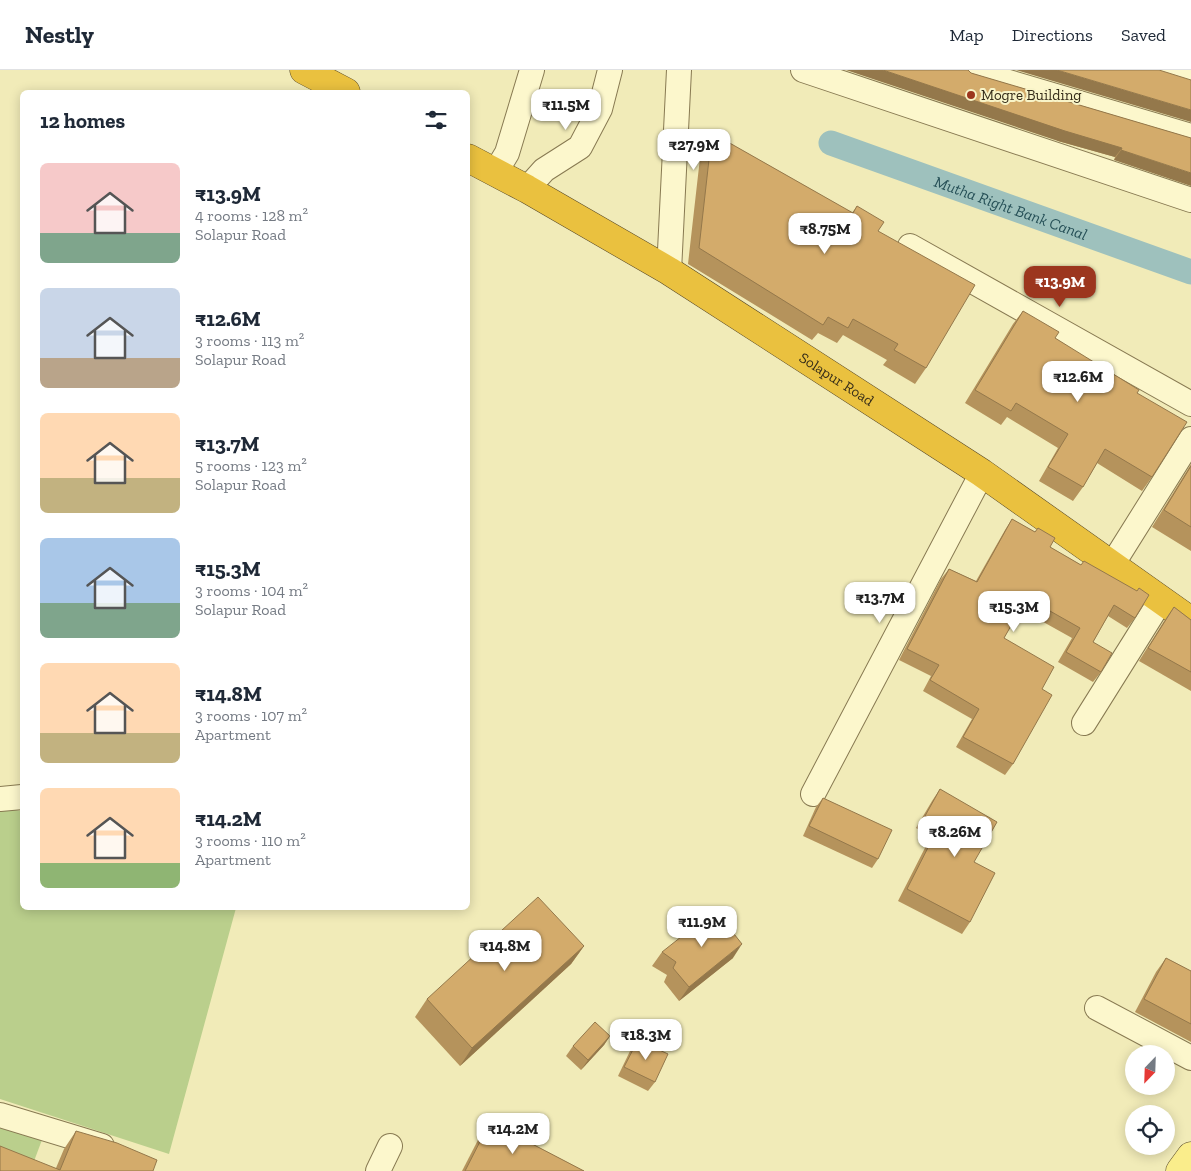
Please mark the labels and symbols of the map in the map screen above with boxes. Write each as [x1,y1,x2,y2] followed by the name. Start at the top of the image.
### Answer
[981,86,1081,104] place label: Mogre Building
[525,88,607,131] pin: ₹11.5M
[965,89,977,101] marker: Mogre Building
[653,128,735,171] pin: ₹27.9M
[932,171,1090,244] water label: Mutha Right Bank Canal
[784,212,866,255] pin: ₹8.75M
[1019,266,1101,308] pin: ₹13.9M
[796,348,878,410] street label: Solapur Road
[1037,360,1119,403] pin: ₹12.6M
[839,582,921,624] pin: ₹13.7M
[973,590,1055,633] pin: ₹15.3M
[914,816,996,858] pin: ₹8.26M
[661,906,743,948] pin: ₹11.9M
[464,930,546,972] pin: ₹14.8M
[605,1018,687,1061] pin: ₹18.3M
[1125,1045,1175,1095] north arrow
[472,1112,554,1155] pin: ₹14.2M

